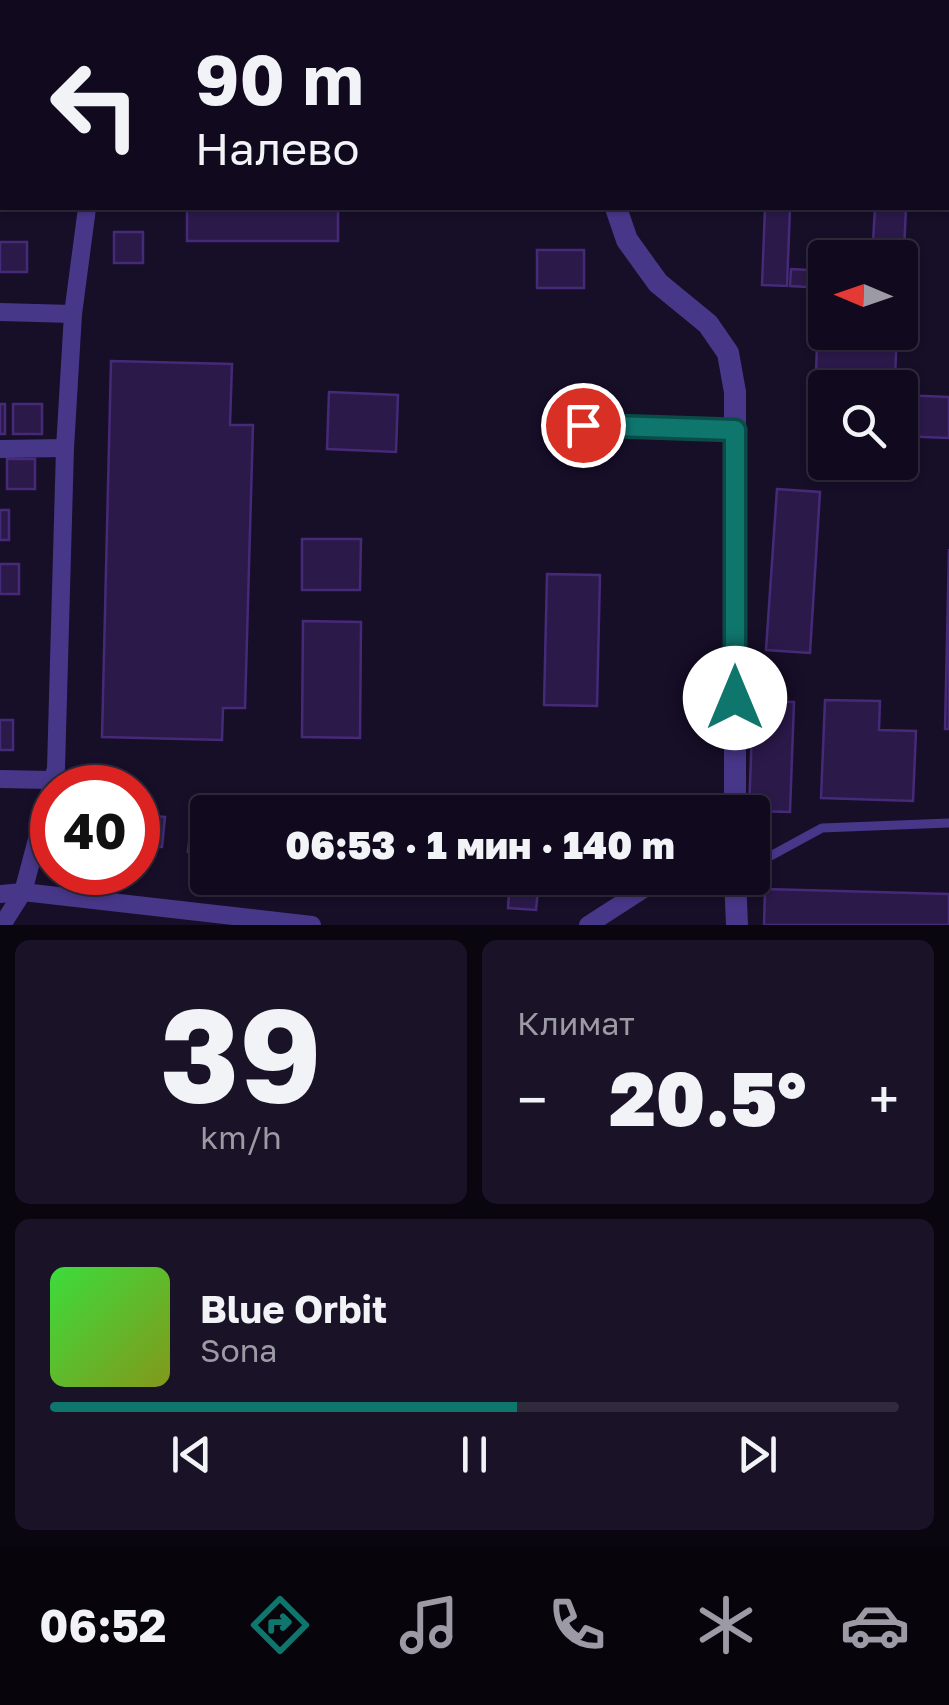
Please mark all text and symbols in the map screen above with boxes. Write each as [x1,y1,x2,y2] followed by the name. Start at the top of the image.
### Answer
[195,36,364,120] text: 90 m
[30,40,160,170] icon: left
[195,121,359,175] text: Налево
[808,240,918,350] north arrow
[808,240,918,480] map controls
[808,370,918,480] button: search
[541,383,626,468] pin
[556,398,611,453] icon: arrive
[683,646,787,750] position arrow
[30,765,160,895] speed limit sign: 40
[285,822,675,867] text: 06:53 · 1 мин · 140 m
[160,975,322,1131] text: 39
[517,1004,635,1042] text: Климат
[609,1052,807,1143] text: 20.5°
[517,1066,547,1132] text: −
[869,1066,899,1132] text: +
[200,1118,282,1156] text: km/h
[200,1286,387,1331] text: Blue Orbit
[200,1331,277,1369] text: Sona
[164,1427,219,1482] icon: previous
[447,1427,502,1482] icon: pause
[730,1427,785,1482] icon: next
[245,1590,315,1660] icon: directions
[394,1590,464,1660] icon: music
[542,1590,612,1660] icon: phone
[691,1590,761,1660] icon: climate
[840,1590,910,1660] icon: car
[39,1598,166,1652] text: 06:52

